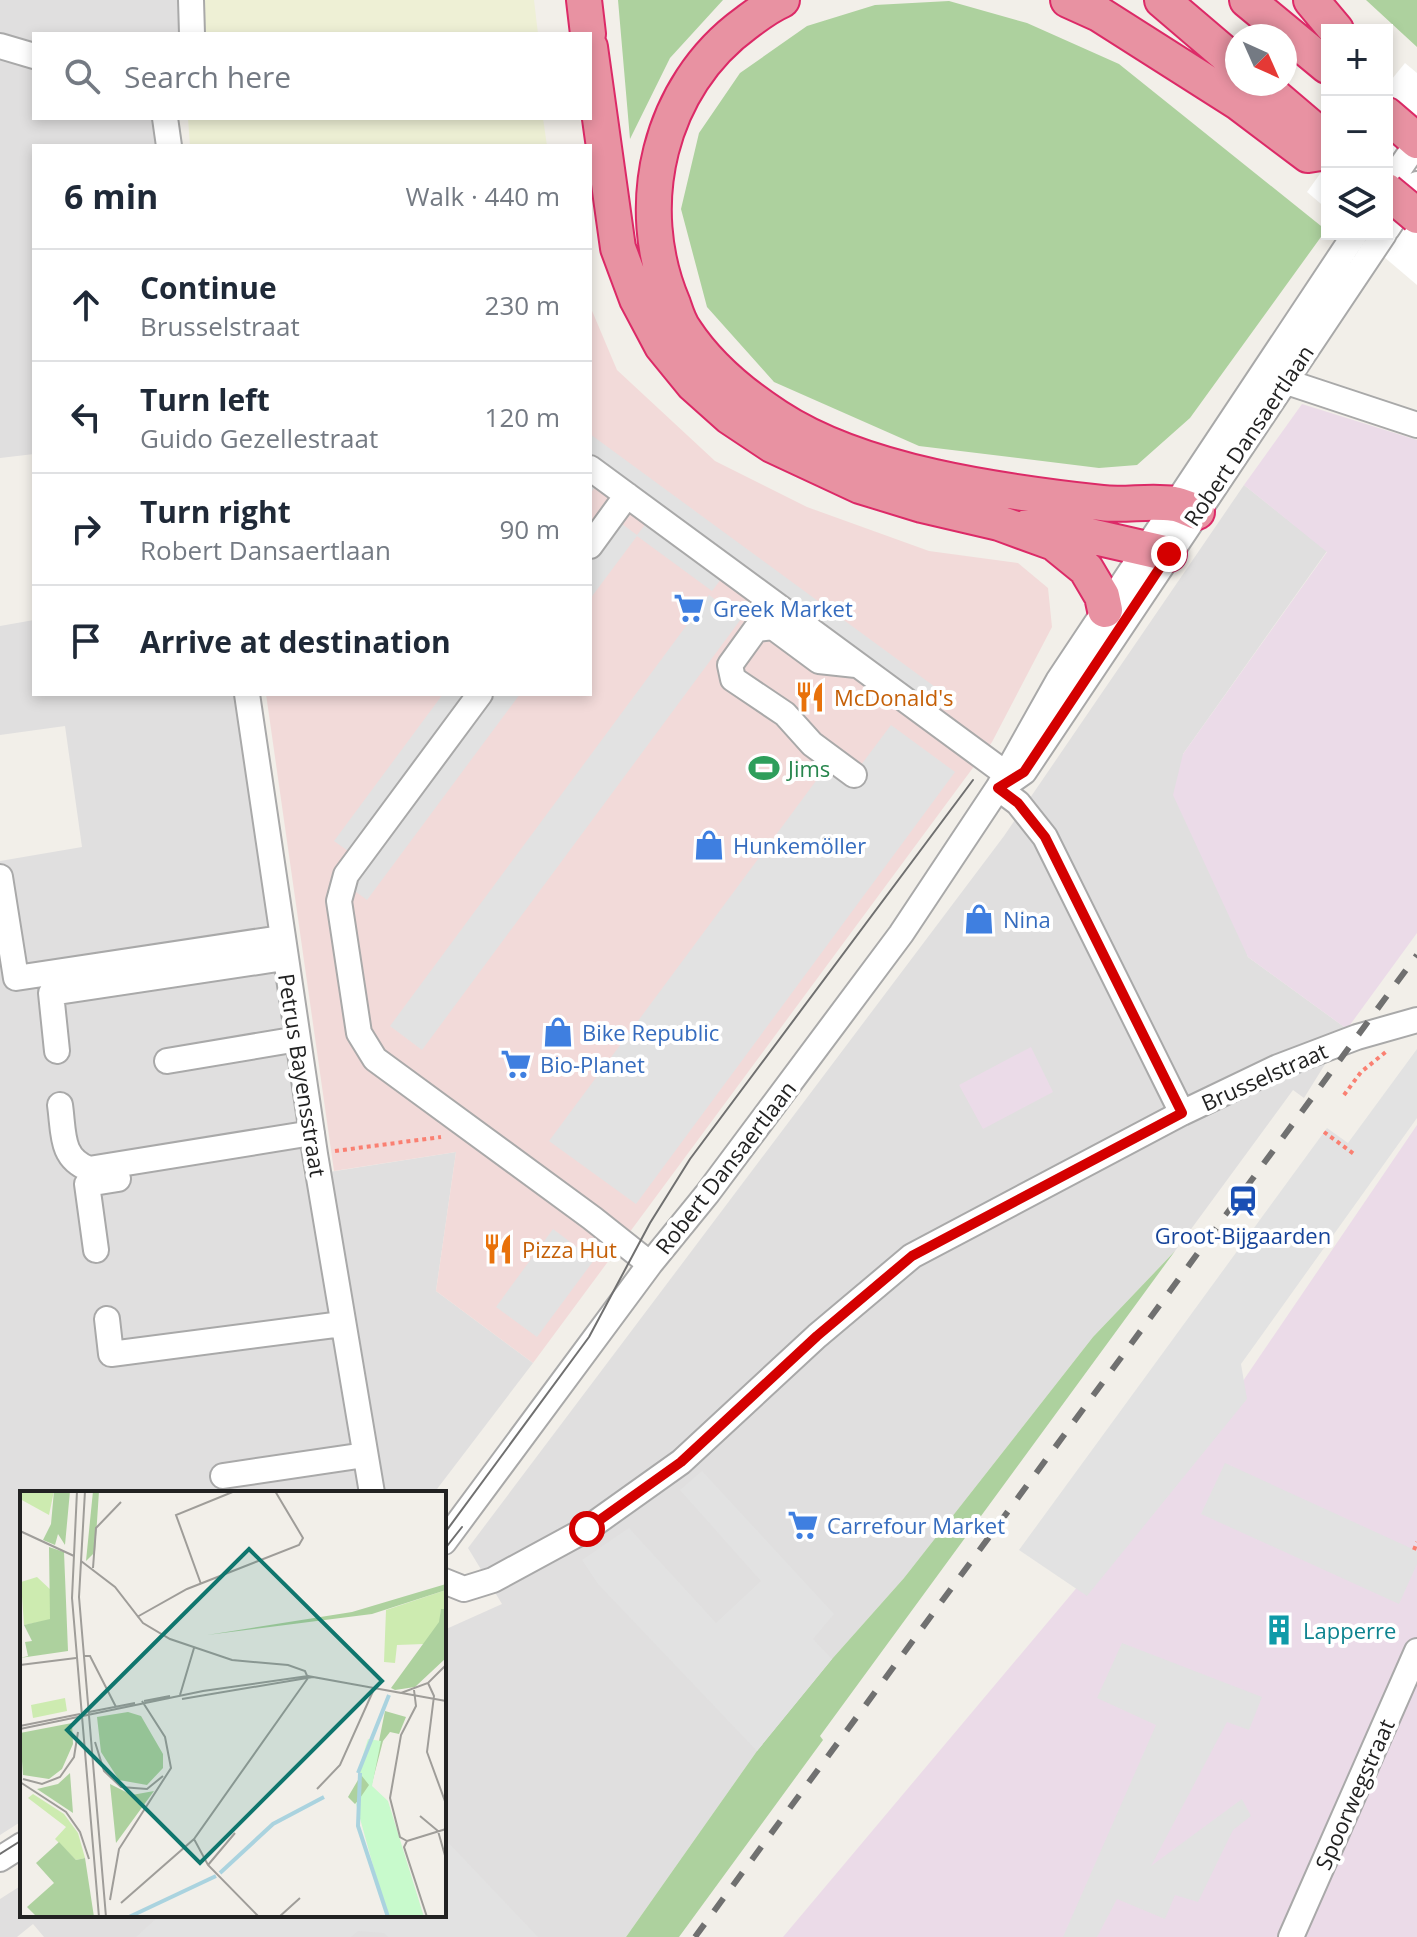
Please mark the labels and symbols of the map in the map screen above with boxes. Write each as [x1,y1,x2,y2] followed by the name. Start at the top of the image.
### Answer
[1225,24,1297,96] north arrow
[1176,339,1320,531] street label: Robert Dansaertlaan
[1151,536,1187,572] route end
[672,591,706,625] supermarket icon: Greek Market
[713,593,853,623] place label: Greek Market
[793,680,827,714] restaurant icon: McDonald's
[834,682,954,712] place label: McDonald's
[747,751,781,785] sports icon: Jims
[786,753,830,783] place label: Jims
[692,828,726,862] shop icon: Hunkemöller
[733,830,866,860] place label: Hunkemöller
[962,902,996,936] shop icon: Nina
[1003,904,1051,934] place label: Nina
[272,971,334,1179] street label: Petrus Bayensstraat
[541,1015,575,1049] shop icon: Bike Republic
[582,1017,719,1047] place label: Bike Republic
[1196,1035,1332,1117] street label: Brusselstraat
[499,1047,533,1081] supermarket icon: Bio-Planet
[540,1049,645,1079] place label: Bio-Planet
[648,1074,802,1260] street label: Robert Dansaertlaan
[1226,1184,1260,1218] station icon: Groot-Bijgaarden
[1155,1220,1331,1250] place label: Groot-Bijgaarden
[481,1232,515,1266] restaurant icon: Pizza Hut
[522,1234,617,1264] place label: Pizza Hut
[20,1491,446,1917] inset map
[786,1508,820,1542] supermarket icon: Carrefour Market
[827,1510,1005,1540] place label: Carrefour Market
[569,1511,605,1547] route start
[1262,1613,1296,1647] building icon: Lapperre
[1303,1615,1396,1645] place label: Lapperre
[1307,1714,1401,1874] street label: Spoorwegstraat

